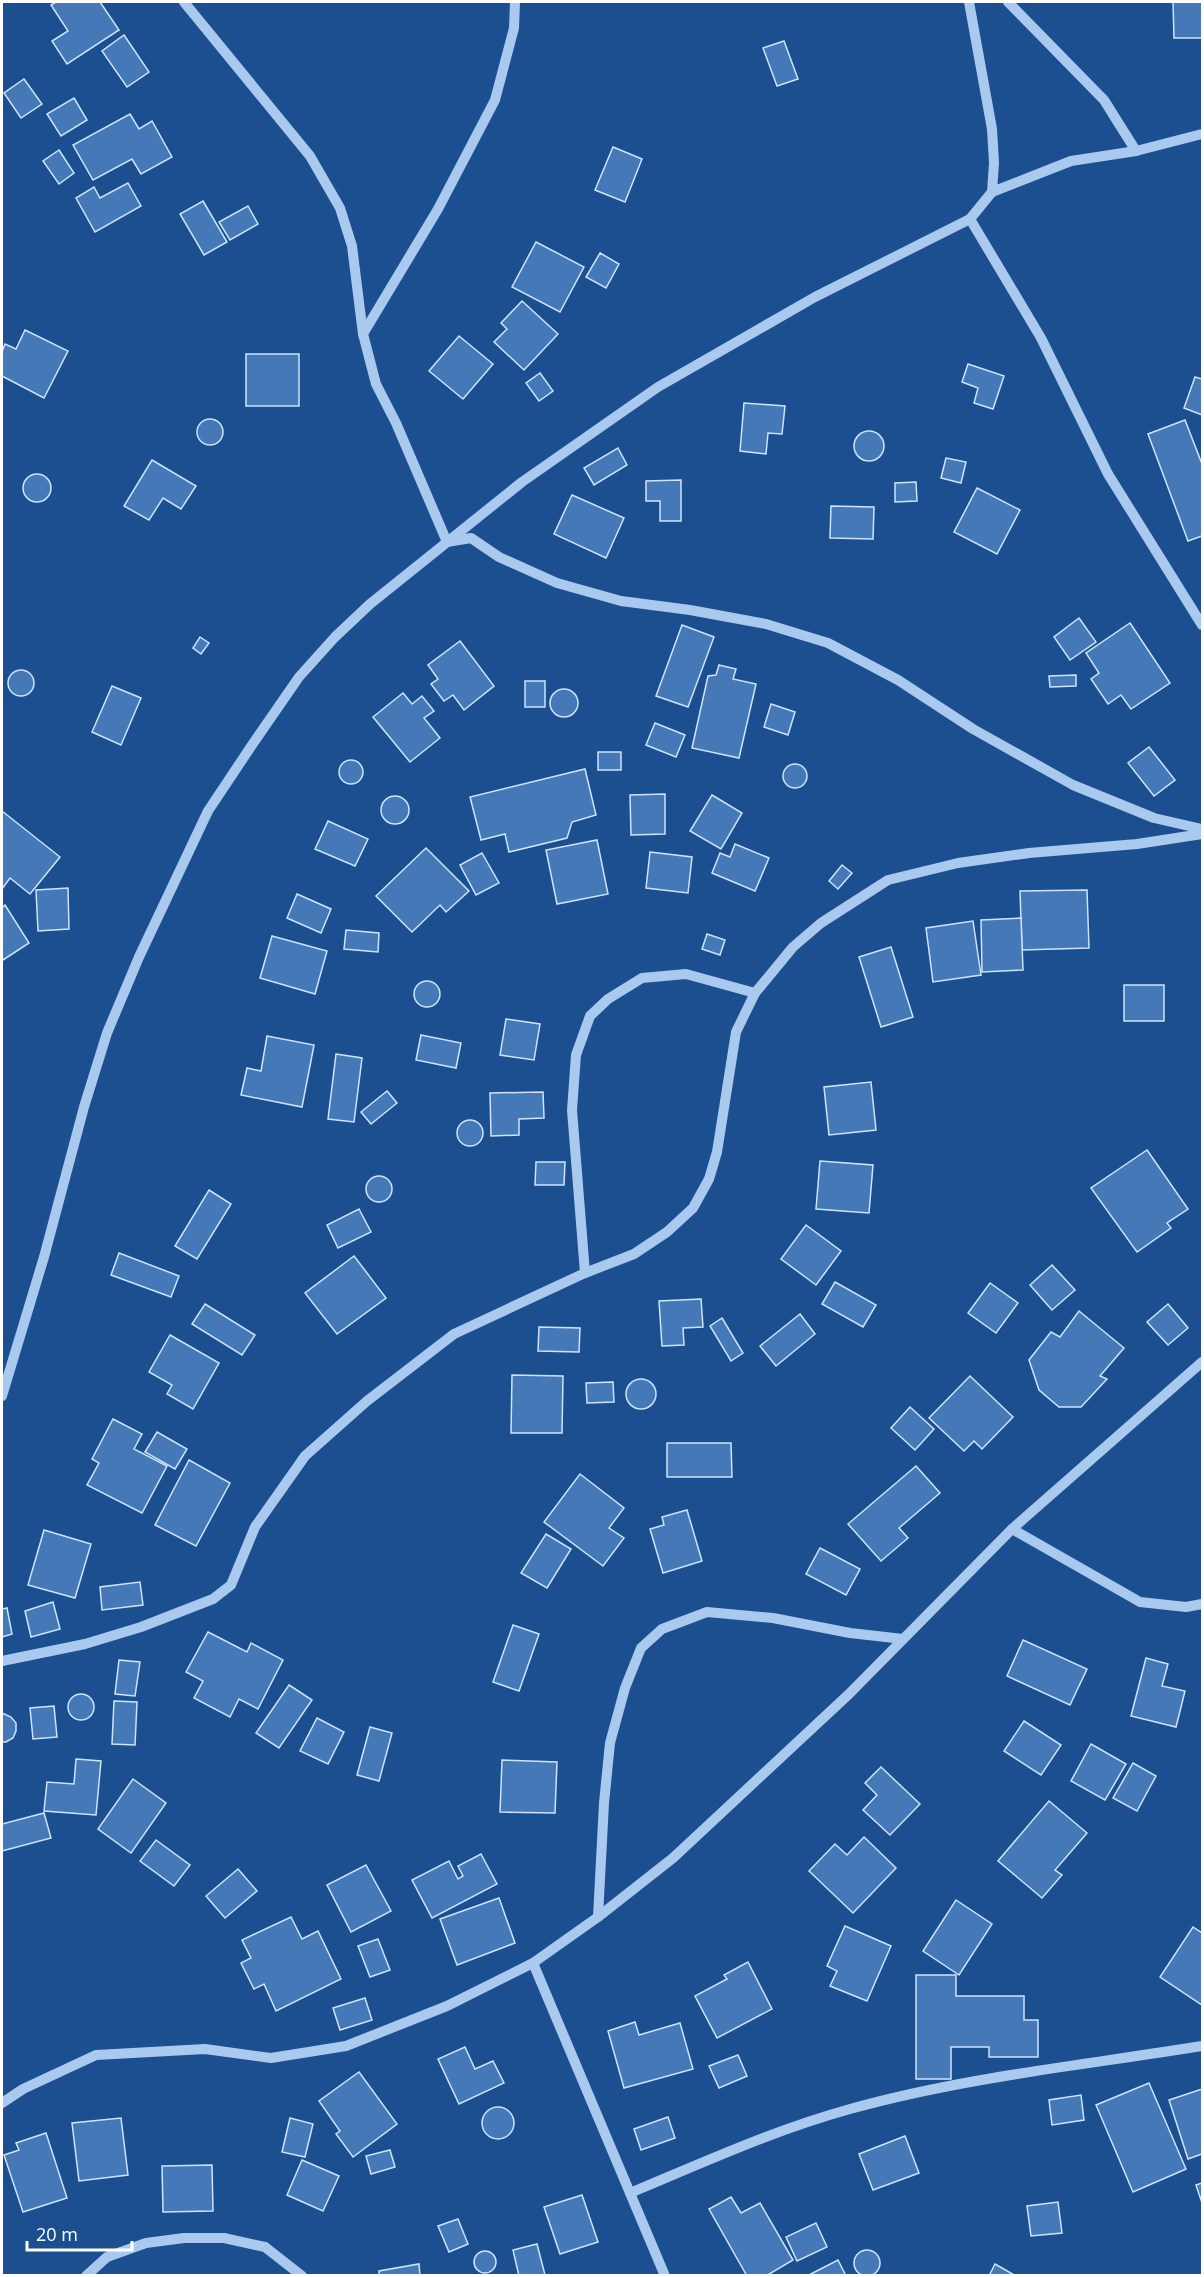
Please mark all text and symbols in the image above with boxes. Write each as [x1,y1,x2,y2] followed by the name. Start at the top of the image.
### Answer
[27,2214,132,2252] scale bar
[36,2222,78,2246] text: 20 m

